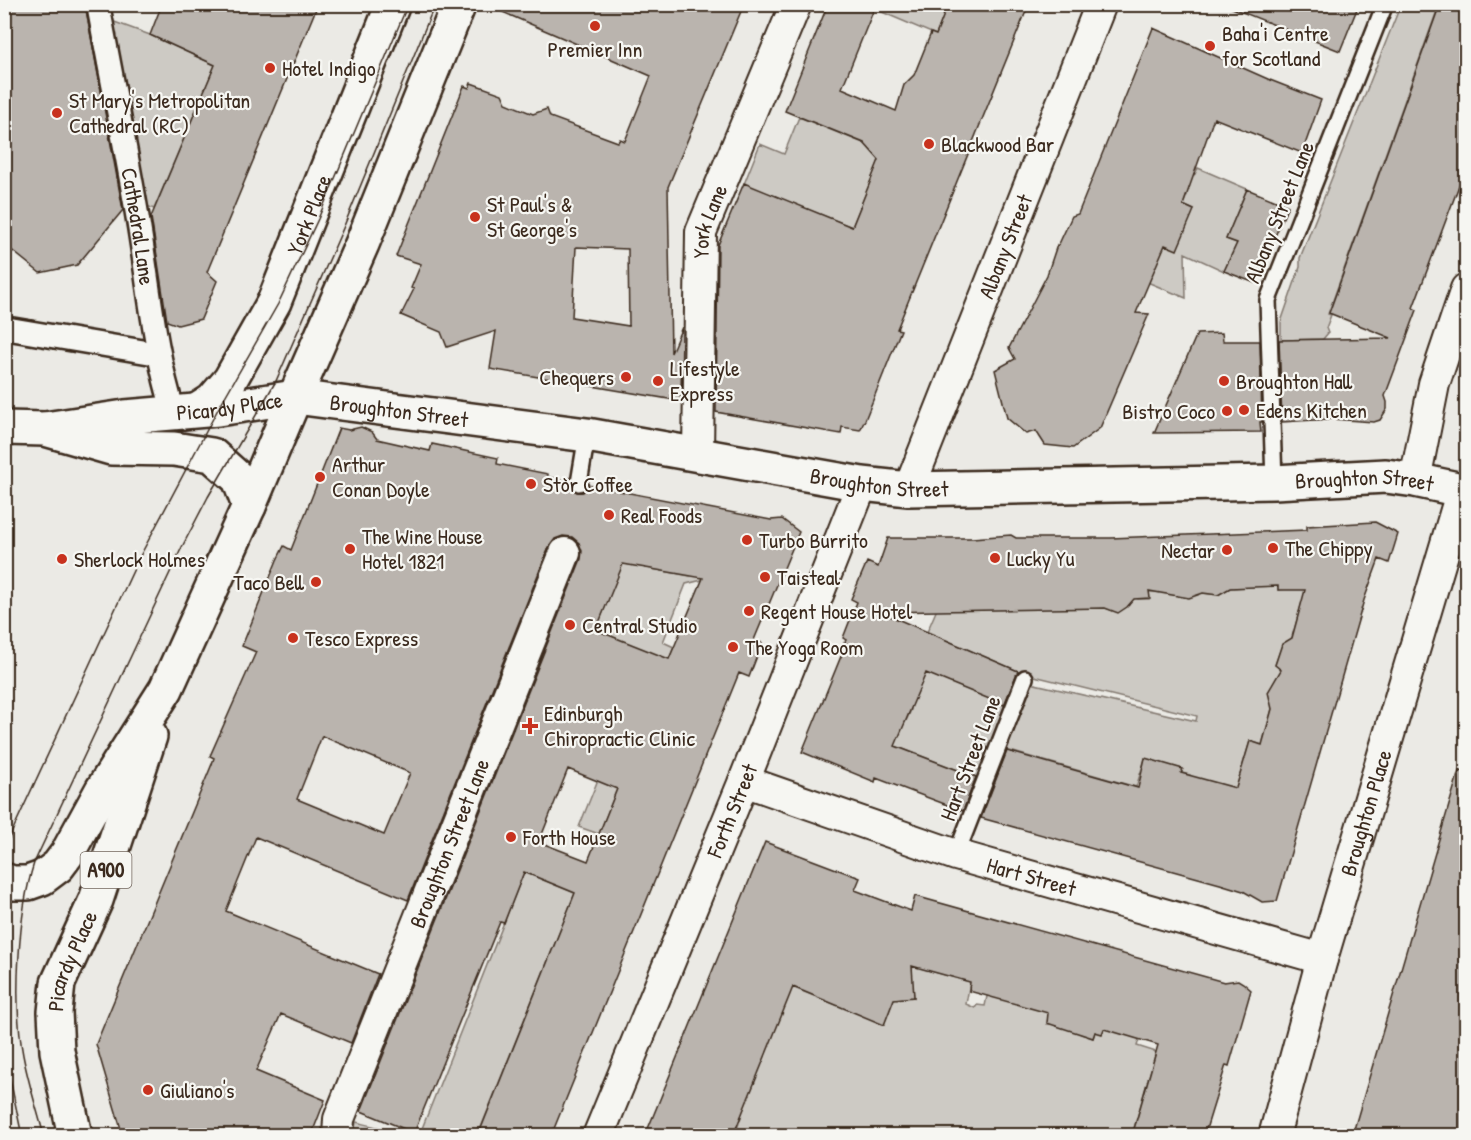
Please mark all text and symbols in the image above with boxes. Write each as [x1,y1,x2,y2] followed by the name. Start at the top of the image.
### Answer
[1222,18,1329,73] place label: Baha'i Centre for Scotland
[588,19,602,33] marker: Premier Inn
[547,34,643,64] place label: Premier Inn
[1203,39,1217,53] marker: Baha'i Centre for Scotland
[282,53,376,83] place label: Hotel Indigo
[263,61,277,75] marker: Hotel Indigo
[69,85,250,140] place label: St Mary's Metropolitan Cathedral (RC)
[50,106,64,120] marker: St Mary's Metropolitan Cathedral (RC)
[941,129,1055,159] place label: Blackwood Bar
[1237,136,1321,287] street label: Albany Street Lane
[922,137,936,151] marker: Blackwood Bar
[114,165,163,287] street label: Cathedral Lane
[279,170,338,259] street label: York Place
[686,179,734,259] street label: York Lane
[487,189,577,244] place label: St Paul's & St George's
[971,189,1039,303] street label: Albany Street
[468,210,482,224] marker: St Paul's & St George's
[670,353,740,408] place label: Lifestyle Express
[539,362,614,392] place label: Chequers
[1236,366,1353,396] place label: Broughton Hall
[619,370,633,384] marker: Chequers
[651,374,665,388] marker: Lifestyle Express
[1217,374,1231,388] marker: Broughton Hall
[175,384,285,428] street label: Picardy Place
[328,387,470,434] street label: Broughton Street
[1256,395,1367,425] place label: Edens Kitchen
[1122,396,1215,426] place label: Bistro Coco
[1237,403,1251,417] marker: Edens Kitchen
[1220,404,1234,418] marker: Bistro Coco
[332,449,430,504] place label: Arthur Conan Doyle
[808,460,949,504] street label: Broughton Street
[1294,461,1437,499] street label: Broughton Street
[543,469,633,499] place label: Stòr Coffee
[313,470,327,484] marker: Arthur Conan Doyle
[524,477,538,491] marker: Stòr Coffee
[621,500,702,530] place label: Real Foods
[602,508,616,522] marker: Real Foods
[362,521,483,576] place label: The Wine House Hotel 1821
[759,525,868,555] place label: Turbo Burrito
[740,533,754,547] marker: Turbo Burrito
[1285,533,1373,563] place label: The Chippy
[1161,535,1216,565] place label: Nectar
[1266,541,1280,555] marker: The Chippy
[343,542,357,556] marker: The Wine House Hotel 1821
[1007,543,1075,573] place label: Lucky Yu
[1220,543,1234,557] marker: Nectar
[74,544,205,574] place label: Sherlock Holmes
[988,551,1002,565] marker: Lucky Yu
[55,552,69,566] marker: Sherlock Holmes
[777,562,840,592] place label: Taisteal
[233,567,305,597] place label: Taco Bell
[758,570,772,584] marker: Taisteal
[309,575,323,589] marker: Taco Bell
[761,596,913,626] place label: Regent House Hotel
[742,604,756,618] marker: Regent House Hotel
[582,610,697,640] place label: Central Studio
[563,618,577,632] marker: Central Studio
[305,623,418,653] place label: Tesco Express
[286,631,300,645] marker: Tesco Express
[745,632,863,662] place label: The Yoga Room
[726,640,740,654] marker: The Yoga Room
[932,691,1008,825] street label: Hart Street Lane
[544,698,695,753] place label: Edinburgh Chiropractic Clinic
[521,717,539,735] marker: Edinburgh Chiropractic Clinic
[1333,746,1399,879] street label: Broughton Place
[402,754,496,932] street label: Broughton Street Lane
[699,759,765,863] street label: Forth Street
[522,822,616,852] place label: Forth House
[504,830,518,844] marker: Forth House
[983,850,1080,903] street label: Hart Street
[80,852,132,888] road number: A900
[40,905,104,1013] street label: Picardy Place
[160,1075,235,1105] place label: Giuliano's
[141,1083,155,1097] marker: Giuliano's

